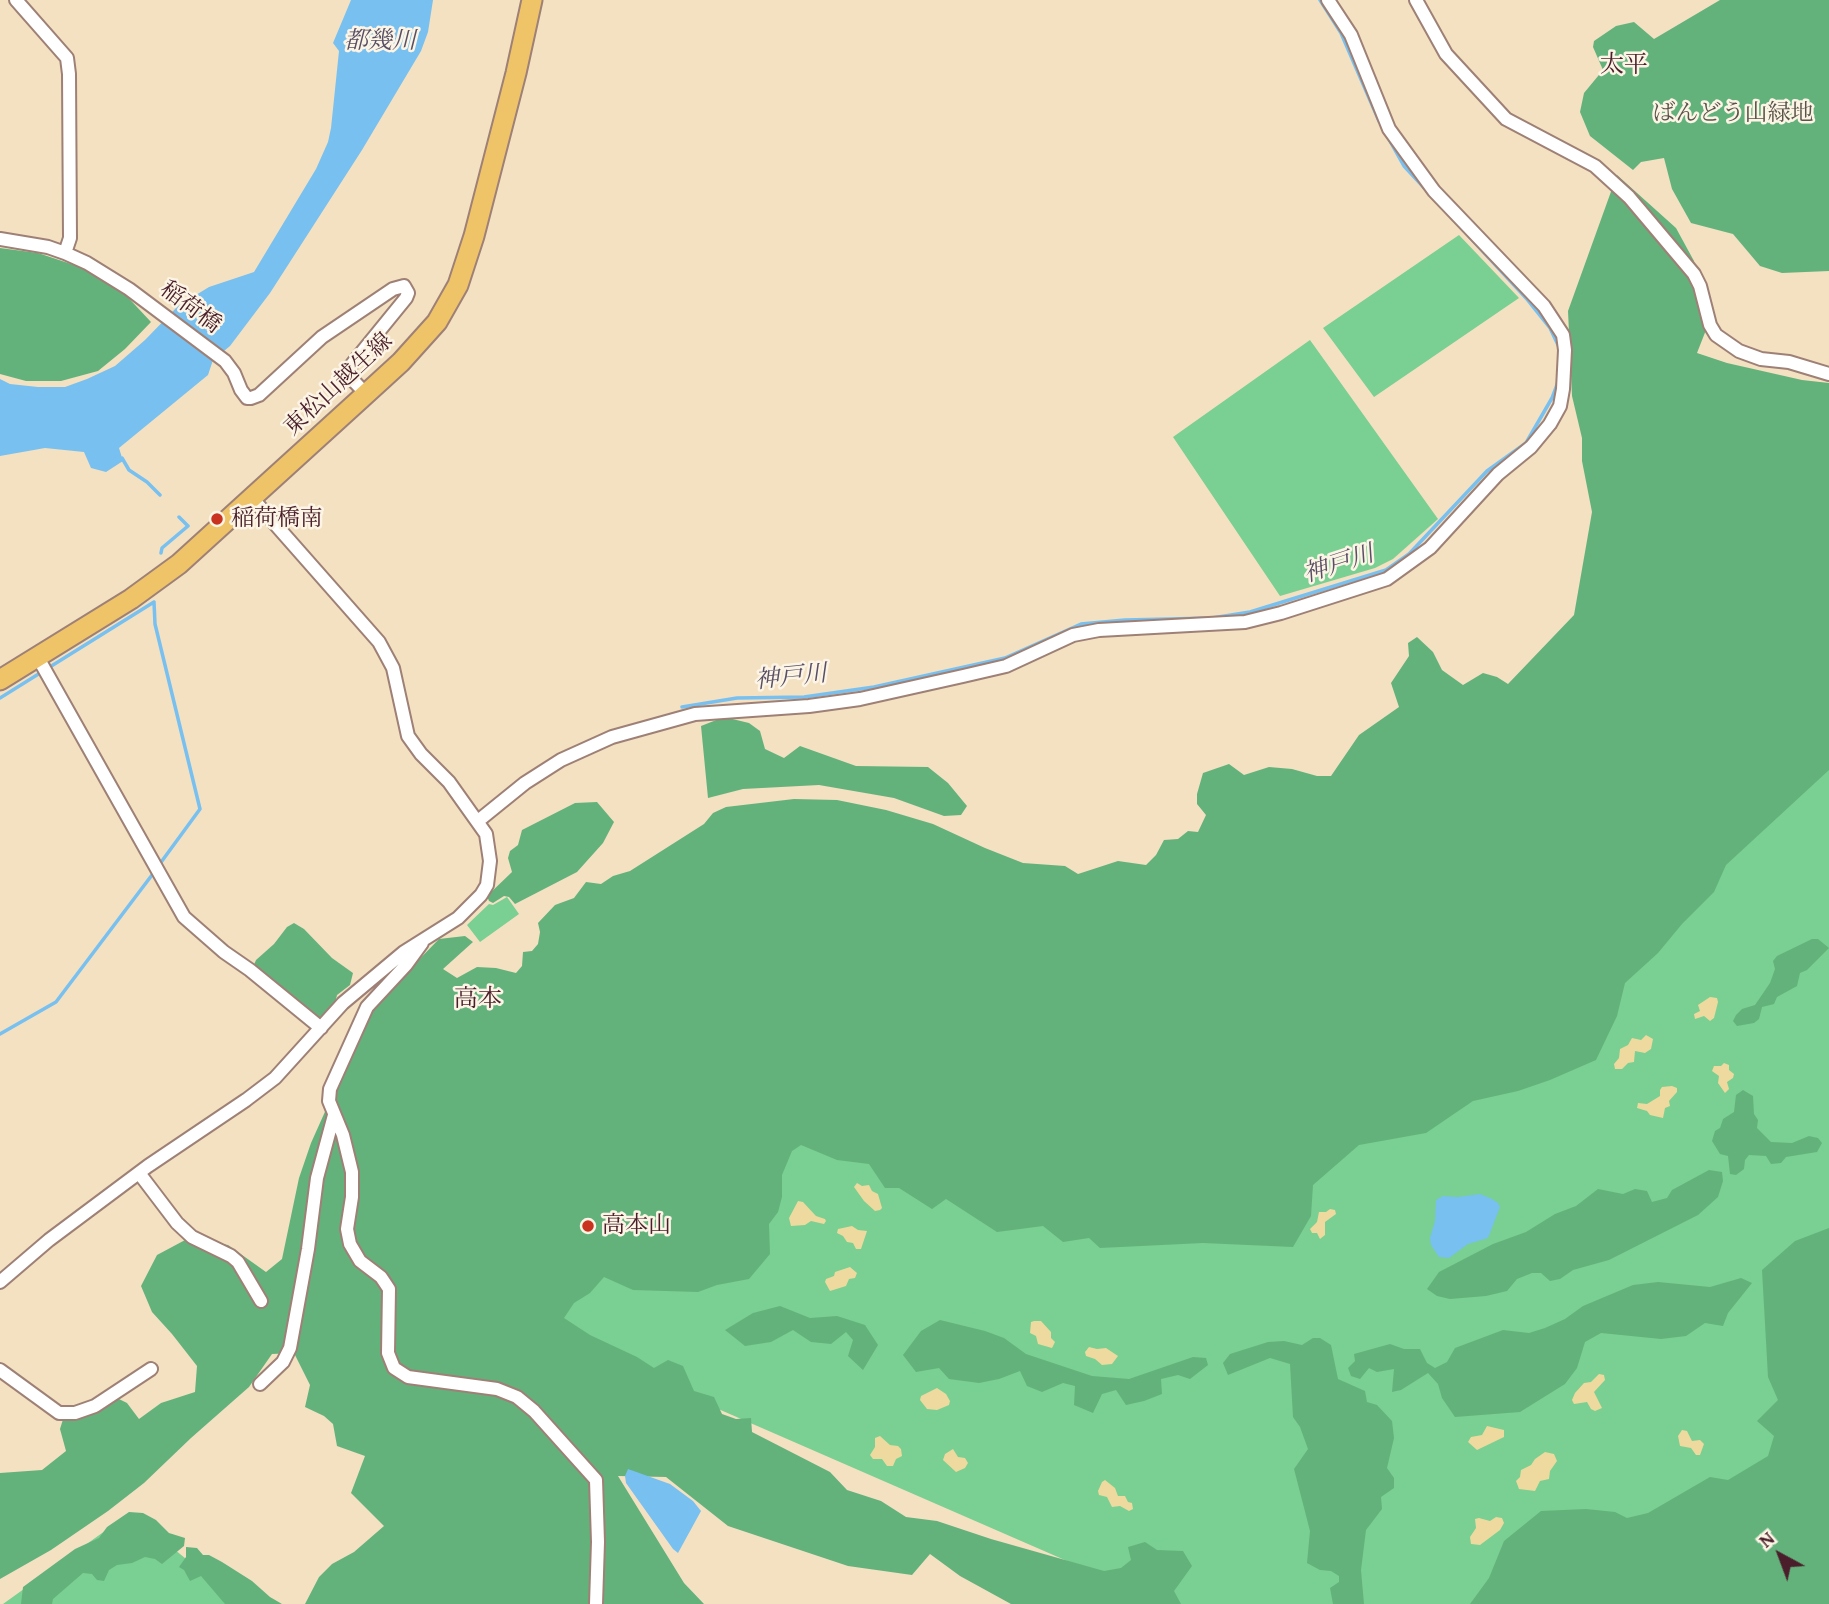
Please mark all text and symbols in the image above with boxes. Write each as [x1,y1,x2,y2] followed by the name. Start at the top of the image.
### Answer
[344,28,416,56] water label: 都幾川
[1600,52,1648,80] district label: 太平
[1653,100,1813,128] park label: ばんどう山緑地
[154,276,226,340] street label: 稲荷橋
[279,328,399,442] street label: 東松山越生線
[231,505,323,533] place label: 稲荷橋南
[209,511,225,527] marker: 稲荷橋南
[1300,540,1378,590] water label: 神戸川
[754,660,828,696] water label: 神戸川
[454,986,502,1014] district label: 高本
[602,1212,671,1240] place label: 高本山
[580,1218,596,1234] marker: 高本山
[1745,1520,1815,1590] north arrow
[1752,1524,1780,1554] text: N

